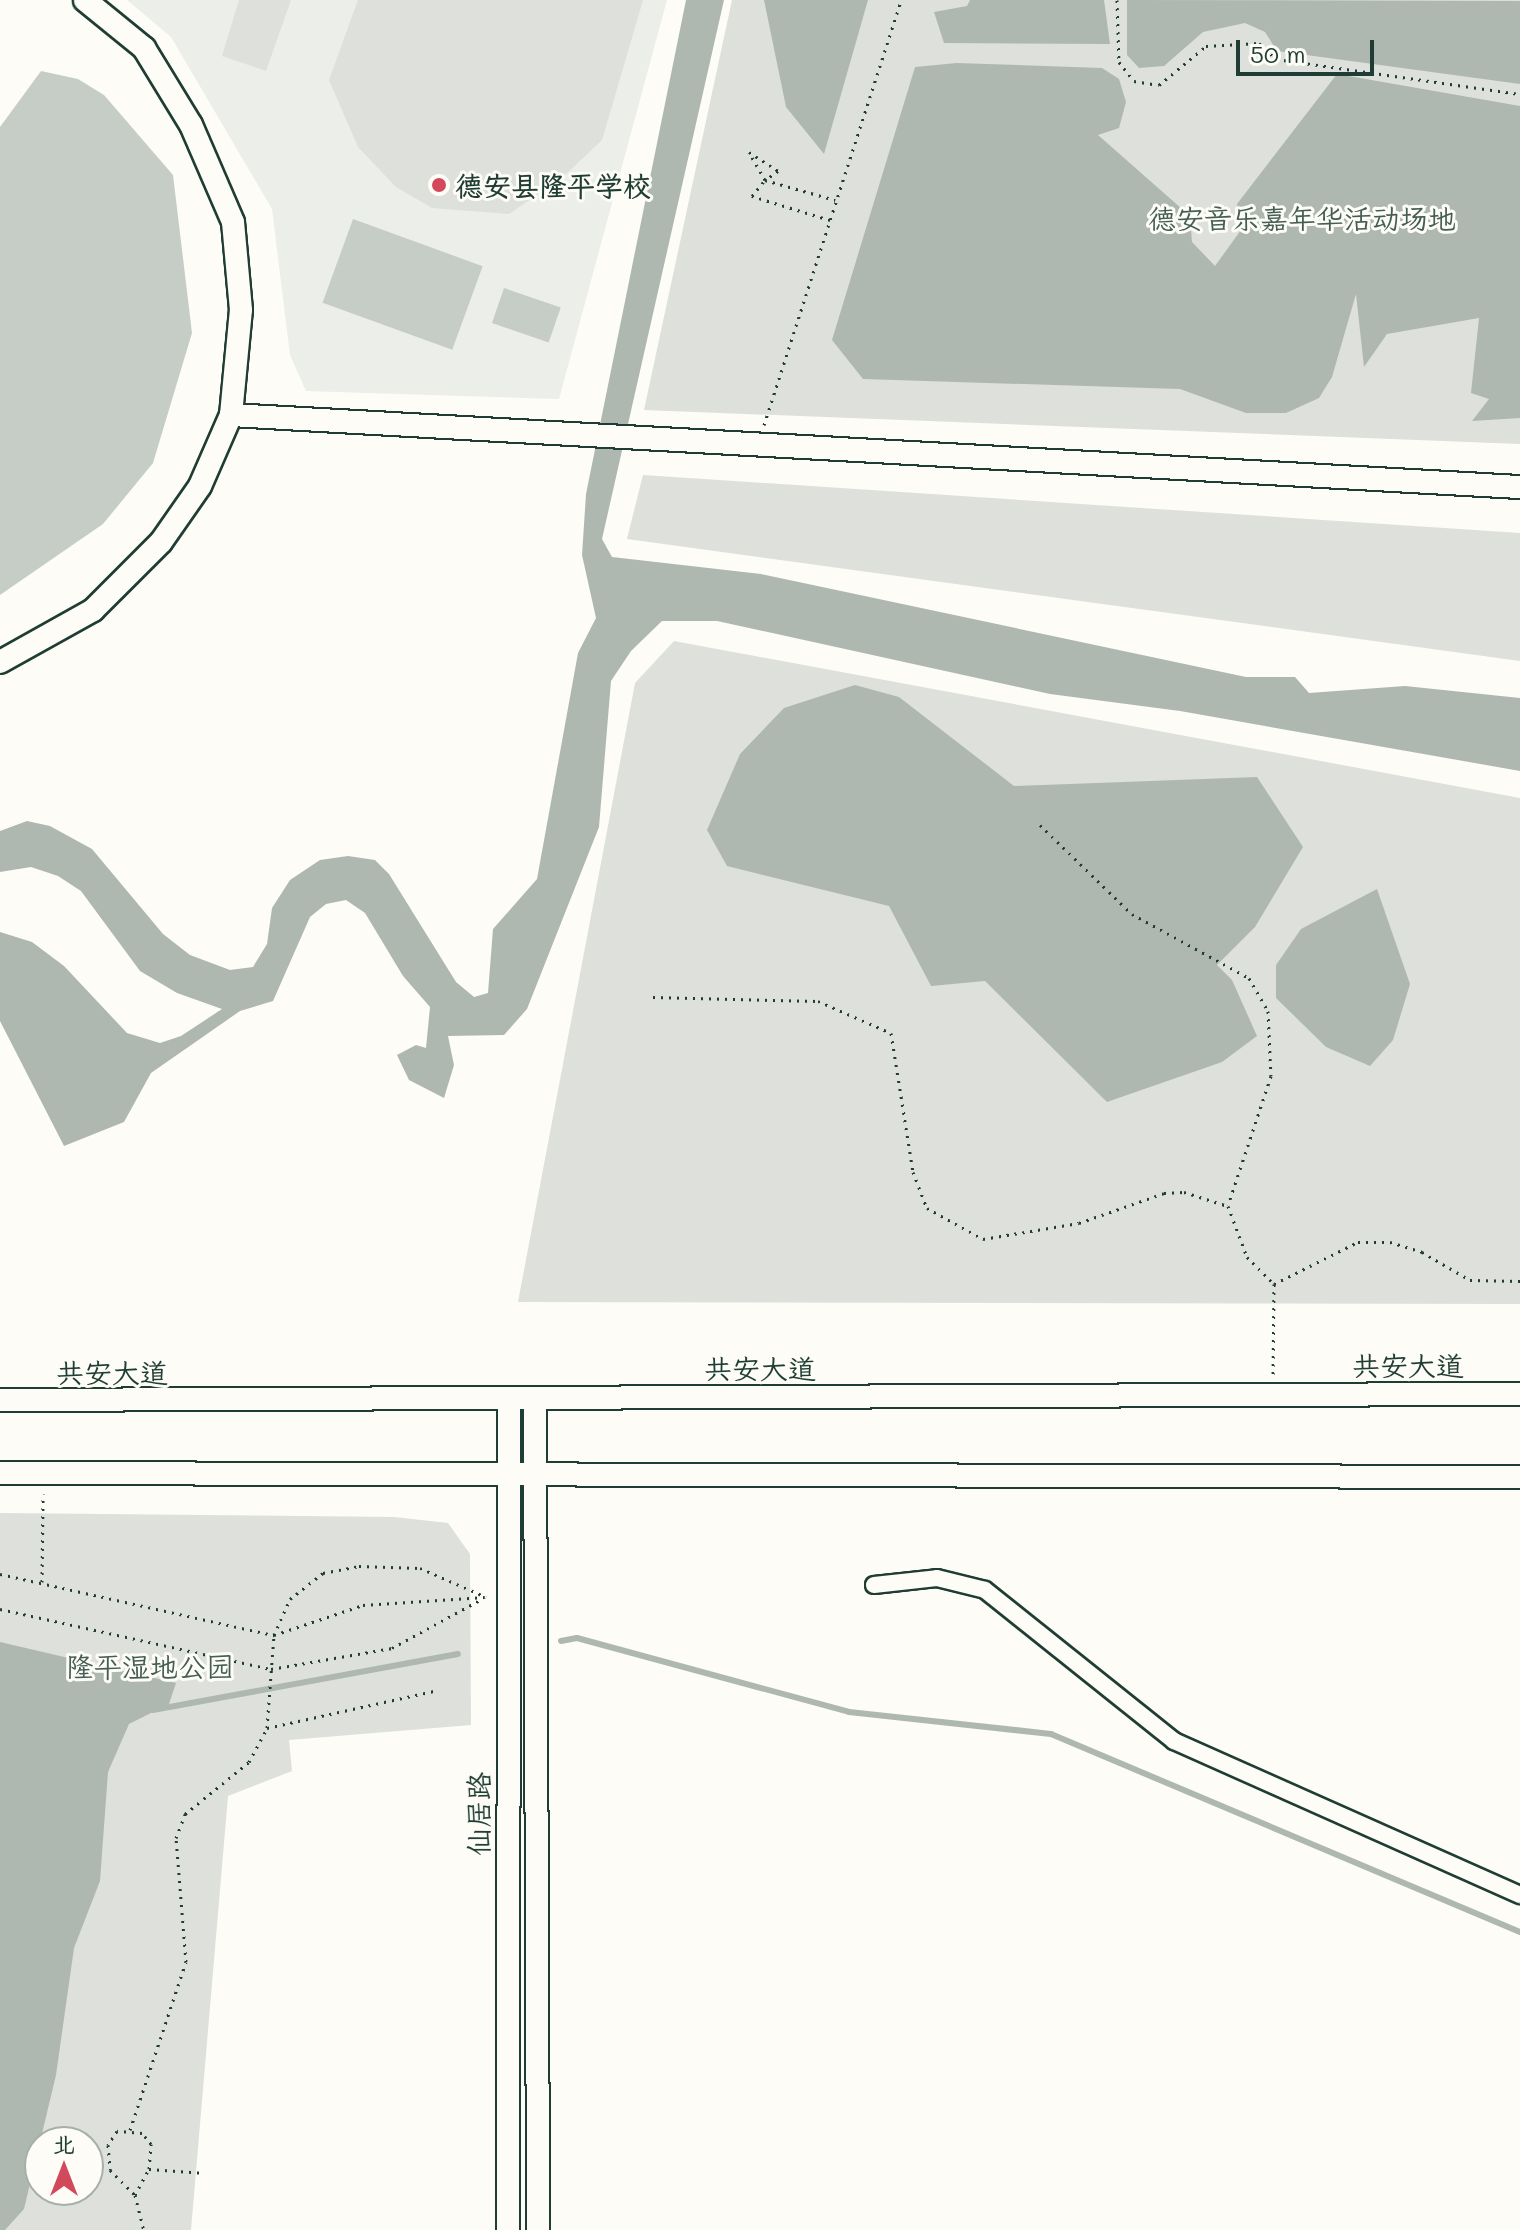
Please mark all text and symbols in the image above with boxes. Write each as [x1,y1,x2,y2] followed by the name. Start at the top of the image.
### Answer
[1240,24,1378,74] scale bar
[1250,38,1306,69] text: 50 m
[455,168,651,202] place label: 德安县隆平学校
[430,176,448,194] marker: 德安县隆平学校
[1148,201,1456,235] park label: 德安音乐嘉年华活动场地
[1352,1348,1464,1382] street label: 共安大道
[704,1351,816,1385] street label: 共安大道
[56,1355,168,1389] street label: 共安大道
[66,1649,234,1683] park label: 隆平湿地公园
[461,1772,495,1856] street label: 仙居路
[24,2126,104,2206] north arrow
[53,2129,75,2158] text: 北

